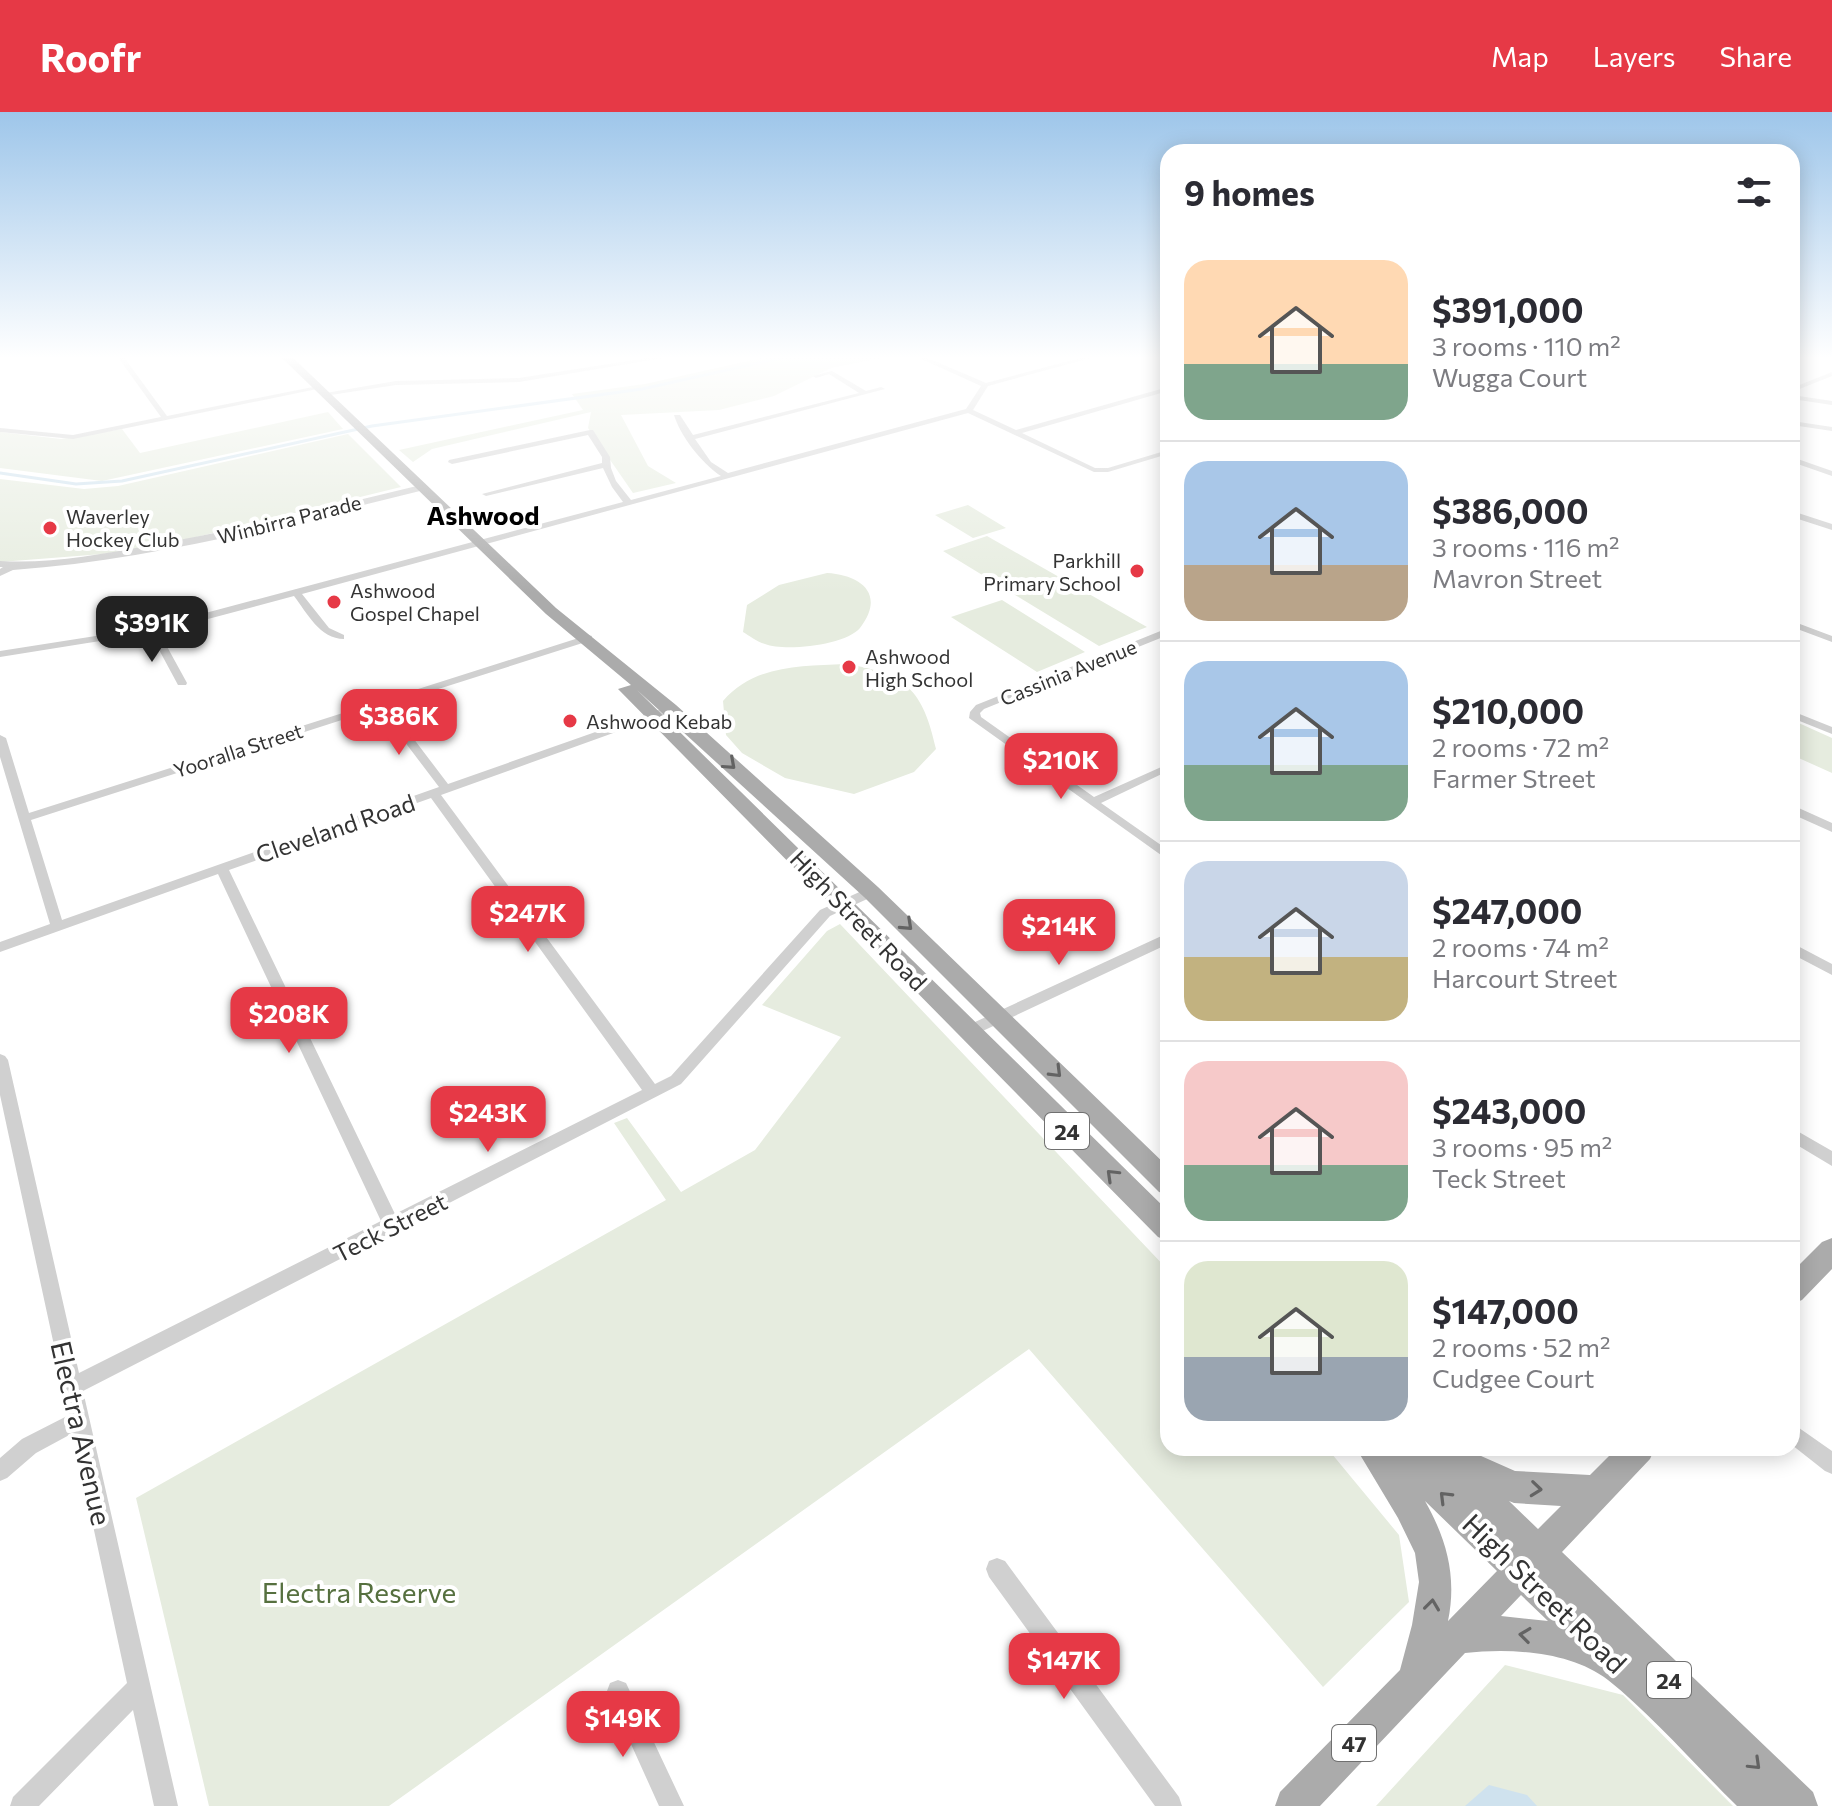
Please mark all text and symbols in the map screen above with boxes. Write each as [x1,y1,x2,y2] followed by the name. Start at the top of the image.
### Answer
[40,33,141,80] text: Roofr
[1491,39,1549,73] text: Map
[1593,39,1675,73] text: Layers
[1719,39,1792,73] text: Share
[1732,170,1776,214] icon: filters
[1184,171,1315,213] text: 9 homes
[1432,288,1584,330] text: $391,000
[1248,292,1344,388] icon: home
[1432,330,1621,361] text: 3 rooms · 110 m²
[1432,361,1587,392] text: Wugga Court
[1432,489,1589,531] text: $386,000
[215,490,363,548] street label: Winbirra Parade
[1248,493,1344,589] icon: home
[427,499,539,530] district label: Ashwood
[66,504,179,551] place label: Waverley Hockey Club
[41,519,59,537] marker: Waverley Hockey Club
[1432,531,1620,562] text: 3 rooms · 116 m²
[983,548,1121,595] place label: Parkhill Primary School
[1128,562,1146,580] marker: Parkhill Primary School
[1432,562,1602,593] text: Mavron Street
[350,578,480,625] place label: Ashwood Gospel Chapel
[325,593,343,611] marker: Ashwood Gospel Chapel
[96,596,208,664] pin: $391K
[114,606,190,637] text: $391K
[996,634,1140,710] street label: Cassinia Avenue
[865,644,973,691] place label: Ashwood High School
[840,658,858,676] marker: Ashwood High School
[343,689,455,757] pin: $386K
[1432,689,1584,731] text: $210,000
[1248,693,1344,789] icon: home
[359,699,439,730] text: $386K
[586,709,732,733] place label: Ashwood Kebab
[561,712,579,730] marker: Ashwood Kebab
[170,718,306,782] street label: Yooralla Street
[1432,731,1609,762] text: 2 rooms · 72 m²
[1005,733,1117,801] pin: $210K
[1023,743,1099,774] text: $210K
[721,754,735,769] one-way arrow
[1432,762,1596,793] text: Farmer Street
[252,787,418,869] street label: Cleveland Road
[785,844,933,996] street label: High Street Road
[472,886,584,954] pin: $247K
[1432,889,1582,931] text: $247,000
[1248,893,1344,989] icon: home
[489,896,567,927] text: $247K
[1003,899,1115,967] pin: $214K
[1021,909,1097,940] text: $214K
[898,916,912,931] one-way arrow
[1432,931,1609,962] text: 2 rooms · 74 m²
[1432,962,1617,993] text: Harcourt Street
[233,987,345,1055] pin: $208K
[248,997,330,1028] text: $208K
[1047,1063,1061,1077] one-way arrow
[432,1086,544,1154] pin: $243K
[1432,1089,1586,1131] text: $243,000
[1248,1093,1344,1189] icon: home
[449,1096,527,1127] text: $243K
[1045,1113,1089,1149] road number: 24
[1432,1131,1612,1162] text: 3 rooms · 95 m²
[1432,1162,1566,1193] text: Teck Street
[1107,1170,1121,1184] one-way arrow
[328,1186,452,1268] street label: Teck Street
[1432,1289,1579,1331] text: $147,000
[1248,1293,1344,1389] icon: home
[1432,1331,1610,1362] text: 2 rooms · 52 m²
[44,1338,120,1528] street label: Electra Avenue
[1432,1362,1595,1393] text: Cudgee Court
[1529,1480,1542,1497] one-way arrow
[1439,1491,1454,1506] one-way arrow
[1456,1506,1634,1680] street label: High Street Road
[262,1575,456,1609] park label: Electra Reserve
[1423,1598,1440,1611] one-way arrow
[1518,1626,1531,1643] one-way arrow
[1008,1633,1120,1701] pin: $147K
[1027,1643,1101,1674] text: $147K
[1647,1662,1691,1698] road number: 24
[567,1691,679,1759] pin: $149K
[585,1701,661,1732] text: $149K
[1332,1725,1376,1761] road number: 47
[1746,1754,1760,1769] one-way arrow

